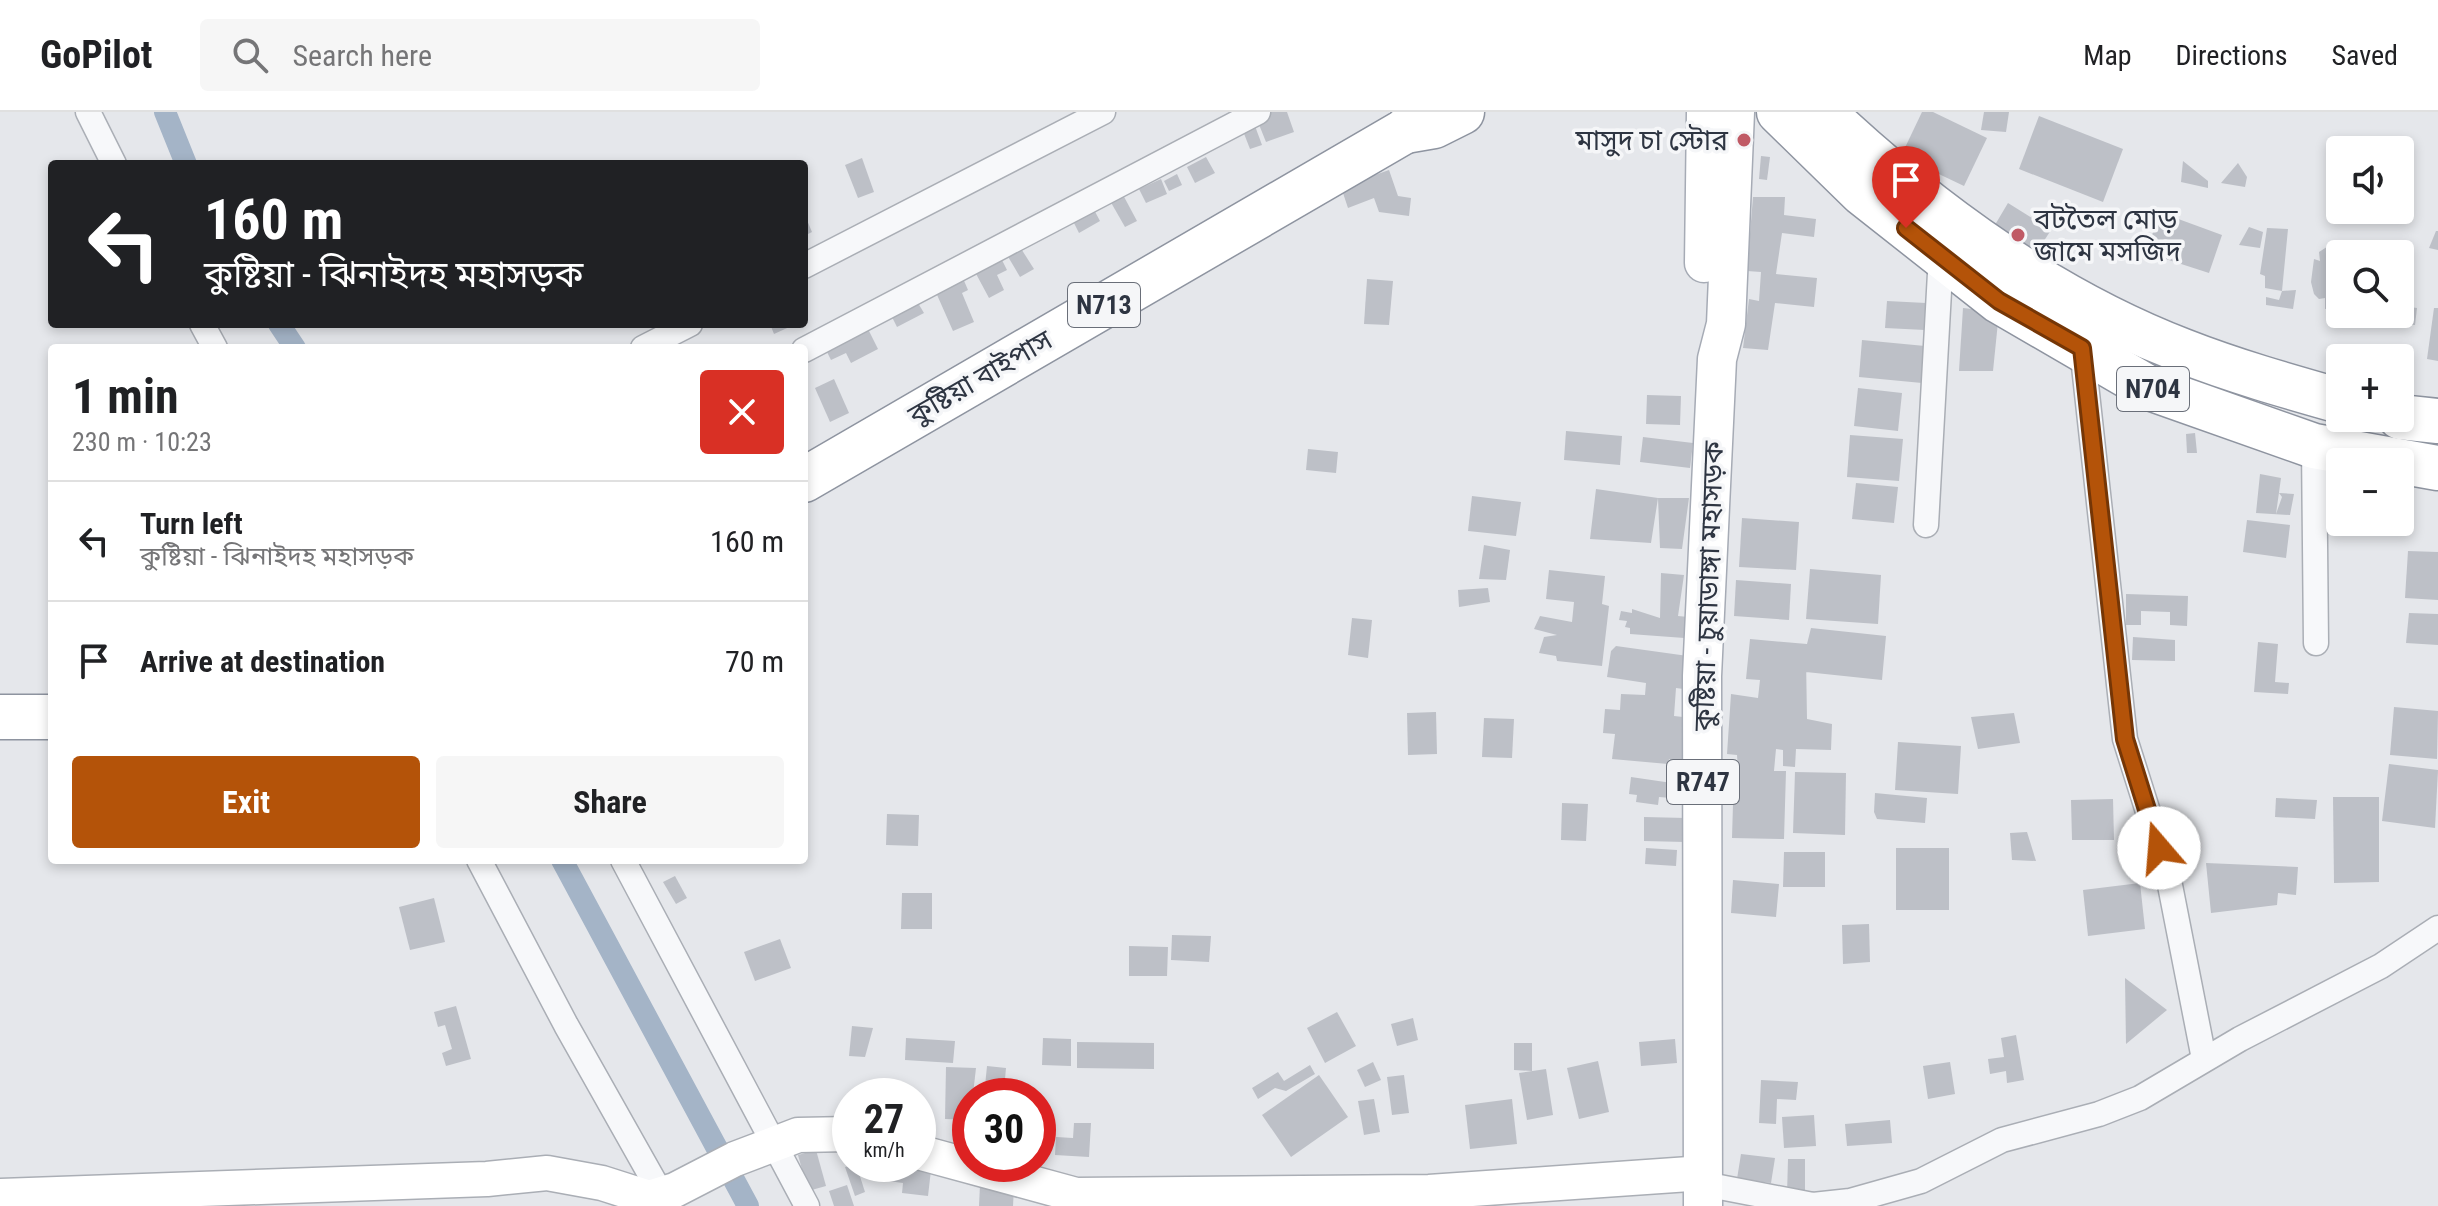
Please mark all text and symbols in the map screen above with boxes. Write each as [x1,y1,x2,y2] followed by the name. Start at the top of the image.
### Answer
[200,19,760,91] search box
[40,33,152,77] text: GoPilot
[228,33,272,77] icon: search
[292,38,432,73] text: Search here
[2083,39,2132,72] text: Map
[2176,39,2287,72] text: Directions
[2331,39,2398,72] text: Saved
[1575,124,1728,157] place label: মাসুদ চা স্টোর
[1735,131,1753,149] marker: মাসুদ চা স্টোর
[2326,136,2414,536] map controls
[2326,136,2414,224] button: sound
[1872,146,1940,228] pin
[1884,158,1928,202] icon: arrive
[204,187,343,253] text: 160 m
[72,192,176,296] icon: left
[2033,203,2181,268] place label: বটতৈল মোড় জামে মসজিদ
[2009,226,2027,244] marker: বটতৈল মোড় জামে মসজিদ
[2326,240,2414,328] button: search
[204,254,583,296] text: কুষ্টিয়া - ঝিনাইদহ মহাসড়ক
[1068,283,1140,327] road number: N713
[902,323,1058,432] street label: কুষ্টিয়া বাইপাস
[2326,344,2414,432] button: +
[2117,367,2189,411] road number: N704
[72,368,179,425] text: 1 min
[700,370,784,454] button: close
[72,427,212,457] text: 230 m · 10:23
[1687,440,1731,732] street label: কুষ্টিয়া - চুয়াডাঙ্গা মহাসড়ক
[2326,448,2414,536] button: −
[140,506,243,541] text: Turn left
[72,519,116,563] icon: left
[710,524,784,559] text: 160 m
[140,541,414,571] text: কুষ্টিয়া - ঝিনাইদহ মহাসড়ক
[72,639,116,683] icon: arrive
[140,644,385,679] text: Arrive at destination
[725,644,784,679] text: 70 m
[72,756,420,848] button: Exit
[436,756,784,848] button: Share
[1667,760,1739,804] road number: R747
[2117,806,2201,890] position arrow
[952,1078,1056,1182] speed limit sign: 30
[864,1096,904,1143] text: 27
[863,1138,905,1162] text: km/h

